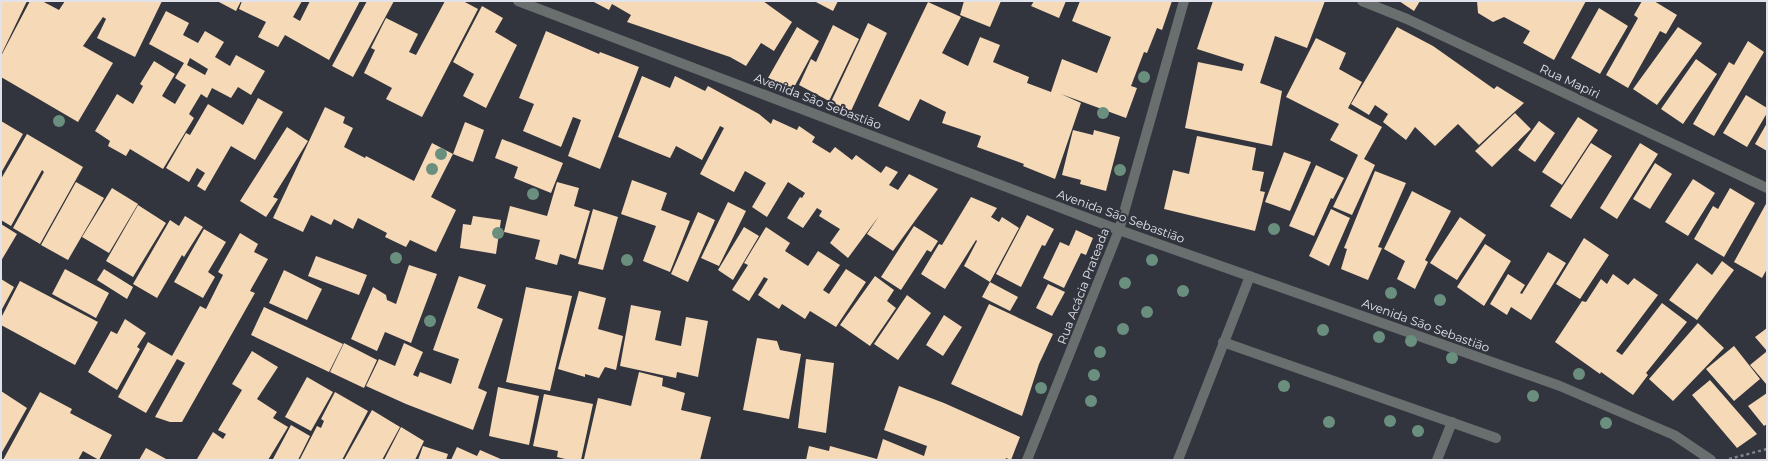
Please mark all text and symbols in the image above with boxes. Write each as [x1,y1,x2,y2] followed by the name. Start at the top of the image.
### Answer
[1537,61,1603,101] street label: Rua Mapiri
[752,70,884,132] street label: Avenida São Sebastião
[1055,186,1187,246] street label: Avenida São Sebastião
[1054,226,1112,346] street label: Rua Acácia Prateada
[1360,295,1492,355] street label: Avenida São Sebastião

